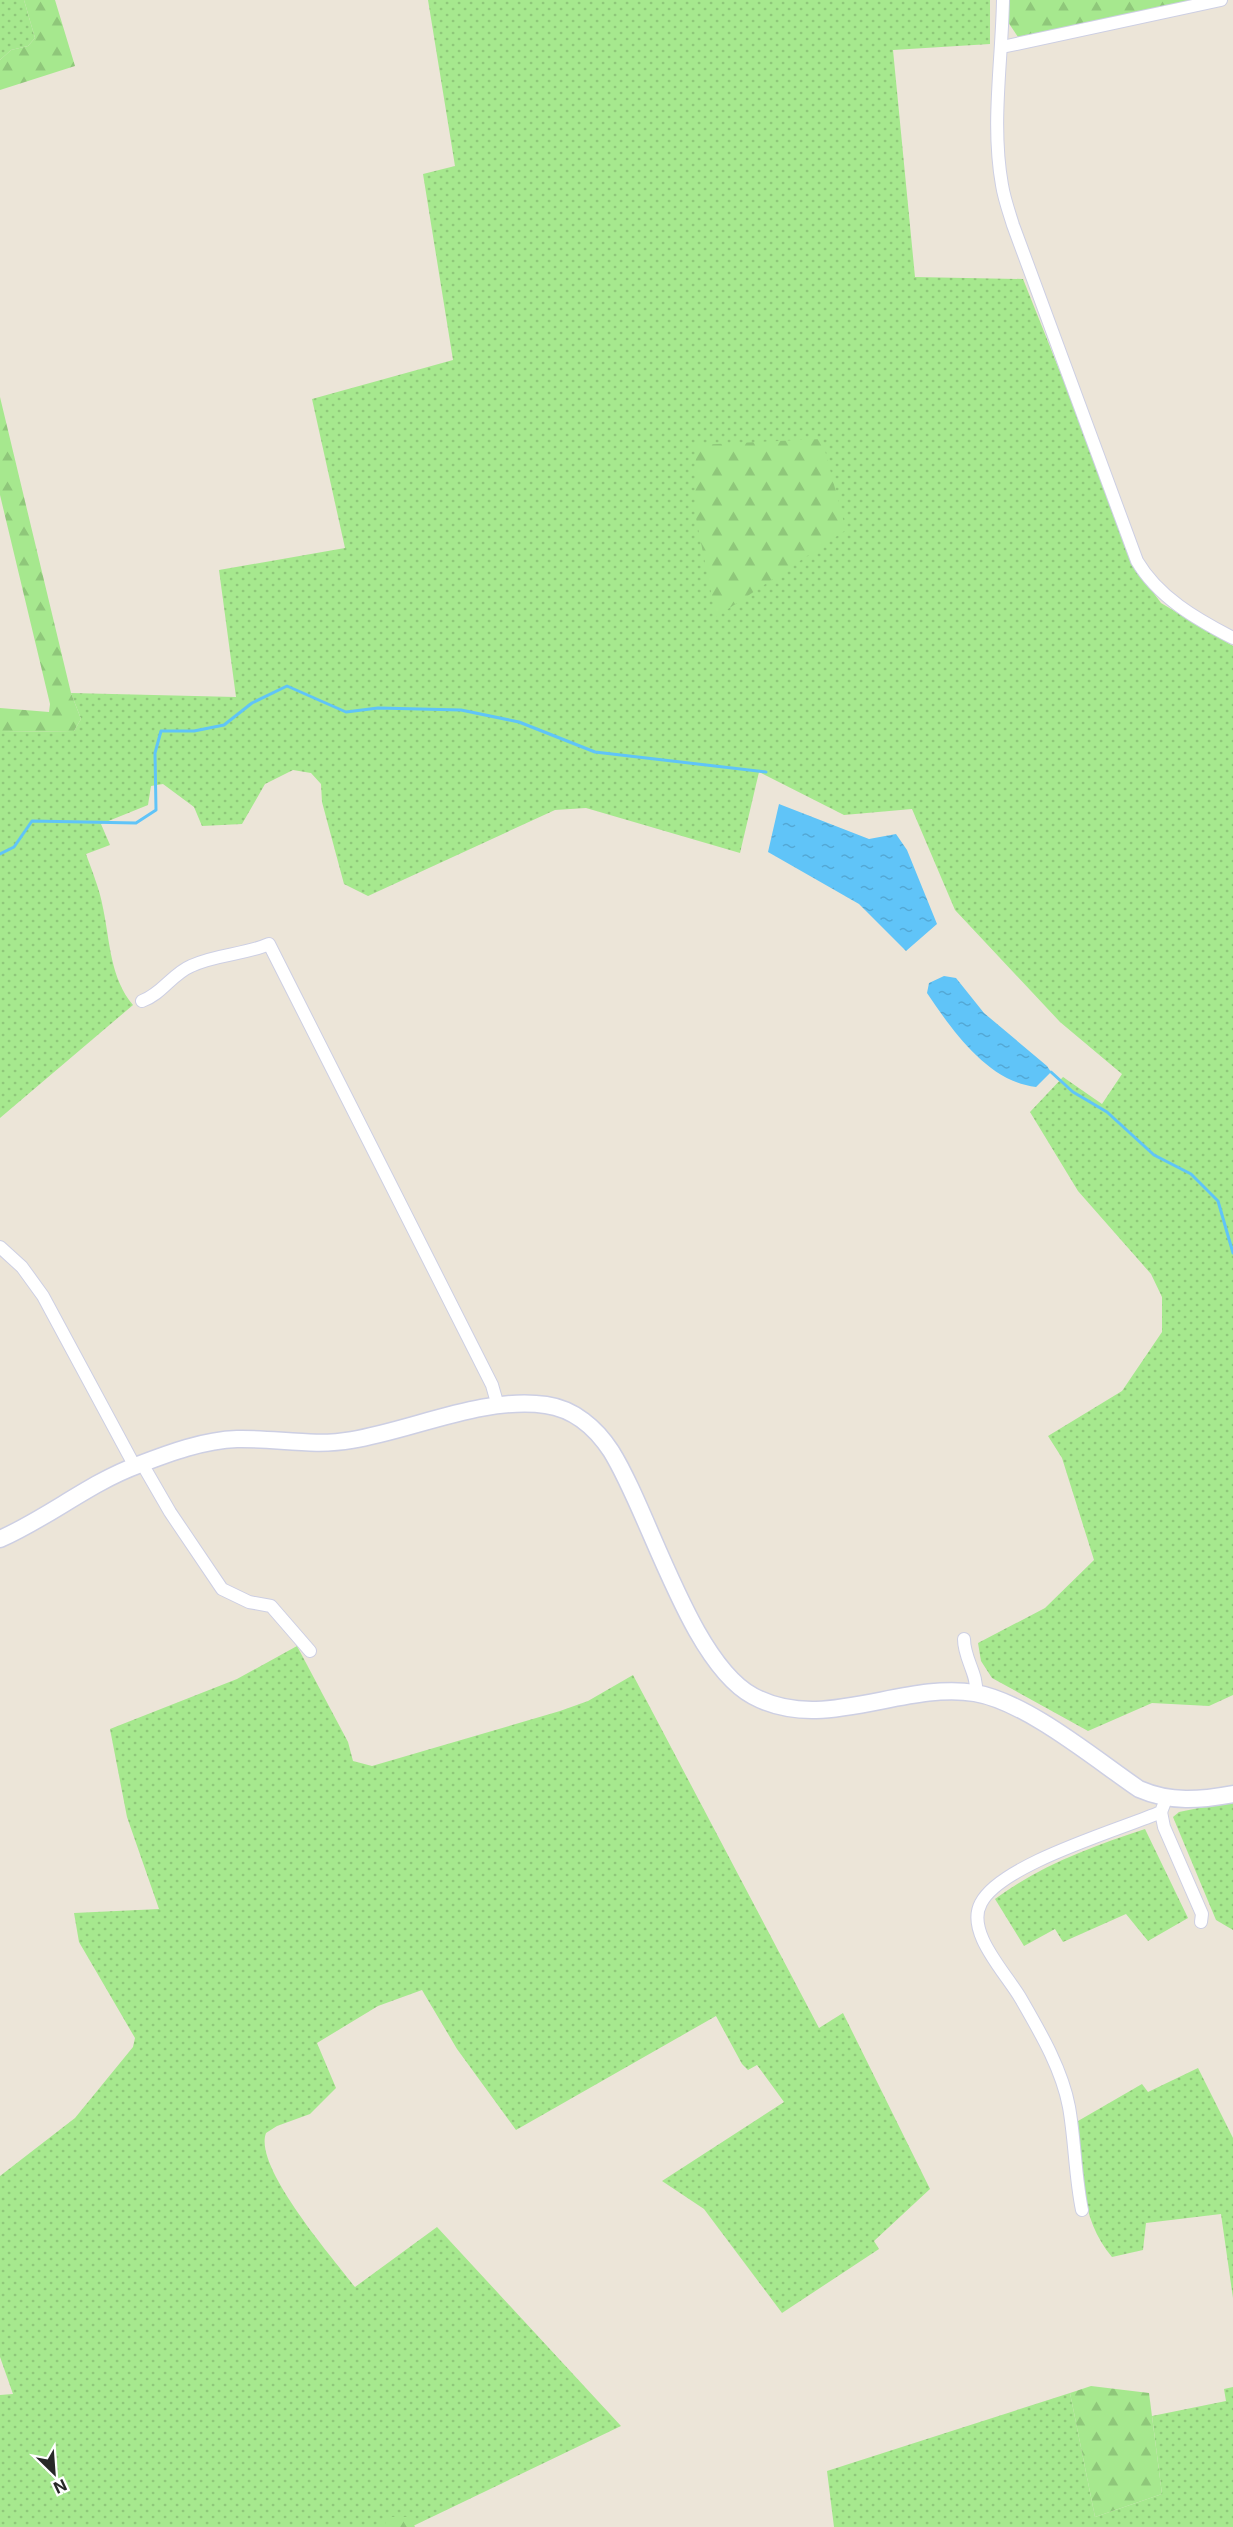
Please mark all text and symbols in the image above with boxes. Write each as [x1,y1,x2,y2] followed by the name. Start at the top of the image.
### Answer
[24,2443,84,2503] north arrow
[51,2475,70,2498] text: N

